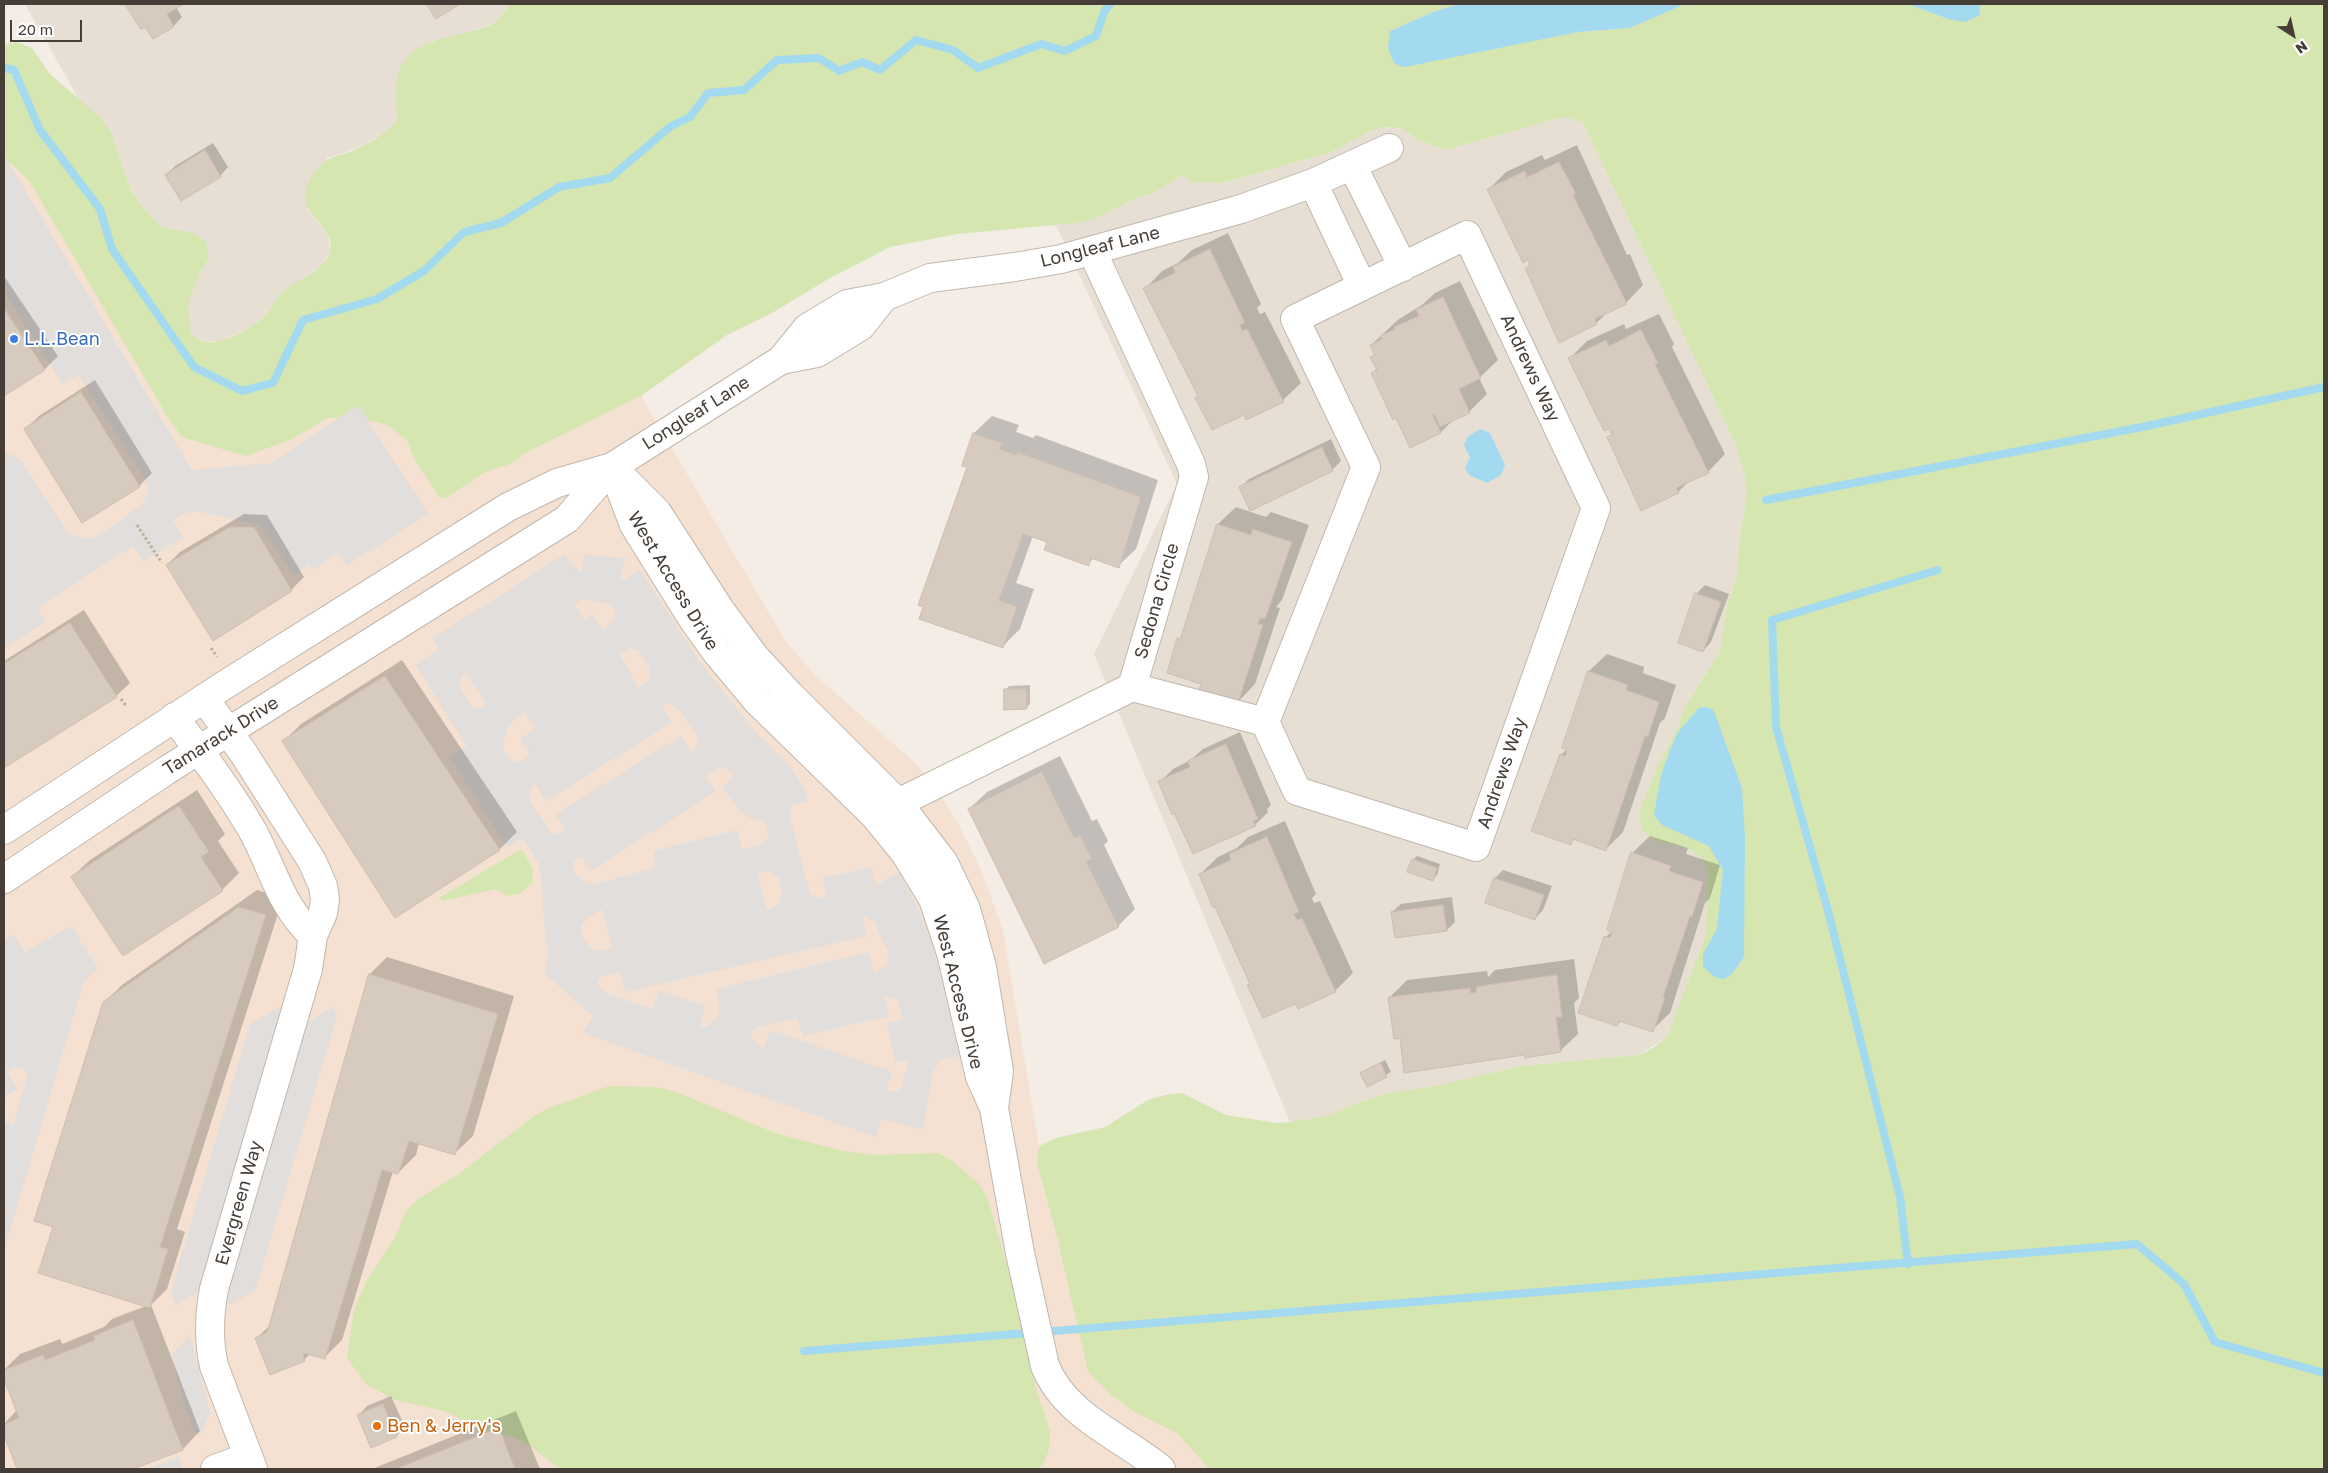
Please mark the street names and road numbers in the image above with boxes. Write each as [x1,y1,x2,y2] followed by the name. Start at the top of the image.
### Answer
[1038,222,1162,272] street label: Longleaf Lane
[1496,311,1564,425] street label: Andrews Way
[638,371,754,455] street label: Longleaf Lane
[623,508,723,654] street label: West Access Drive
[1130,541,1184,661] street label: Sedona Circle
[159,692,283,780] street label: Tamarack Drive
[1473,714,1531,832] street label: Andrews Way
[928,913,988,1071] street label: West Access Drive
[211,1138,267,1268] street label: Evergreen Way

